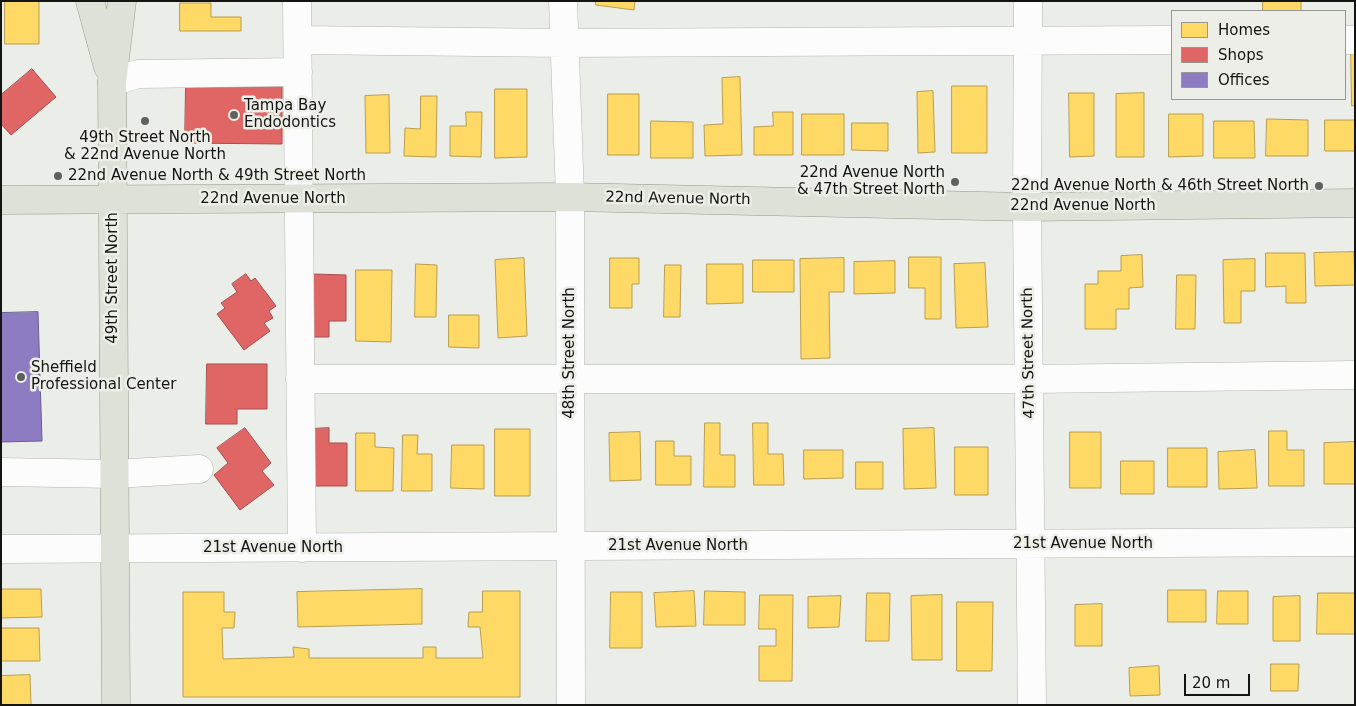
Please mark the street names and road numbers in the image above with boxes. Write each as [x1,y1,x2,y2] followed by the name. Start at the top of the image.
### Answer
[605,189,751,209] street label: 22nd Avenue North
[200,190,346,208] street label: 22nd Avenue North
[1010,197,1156,215] street label: 22nd Avenue North
[104,212,122,344] street label: 49th Street North
[561,287,579,419] street label: 48th Street North
[1019,287,1039,419] street label: 47th Street North
[1013,535,1153,553] street label: 21st Avenue North
[608,537,748,555] street label: 21st Avenue North
[203,539,343,557] street label: 21st Avenue North

